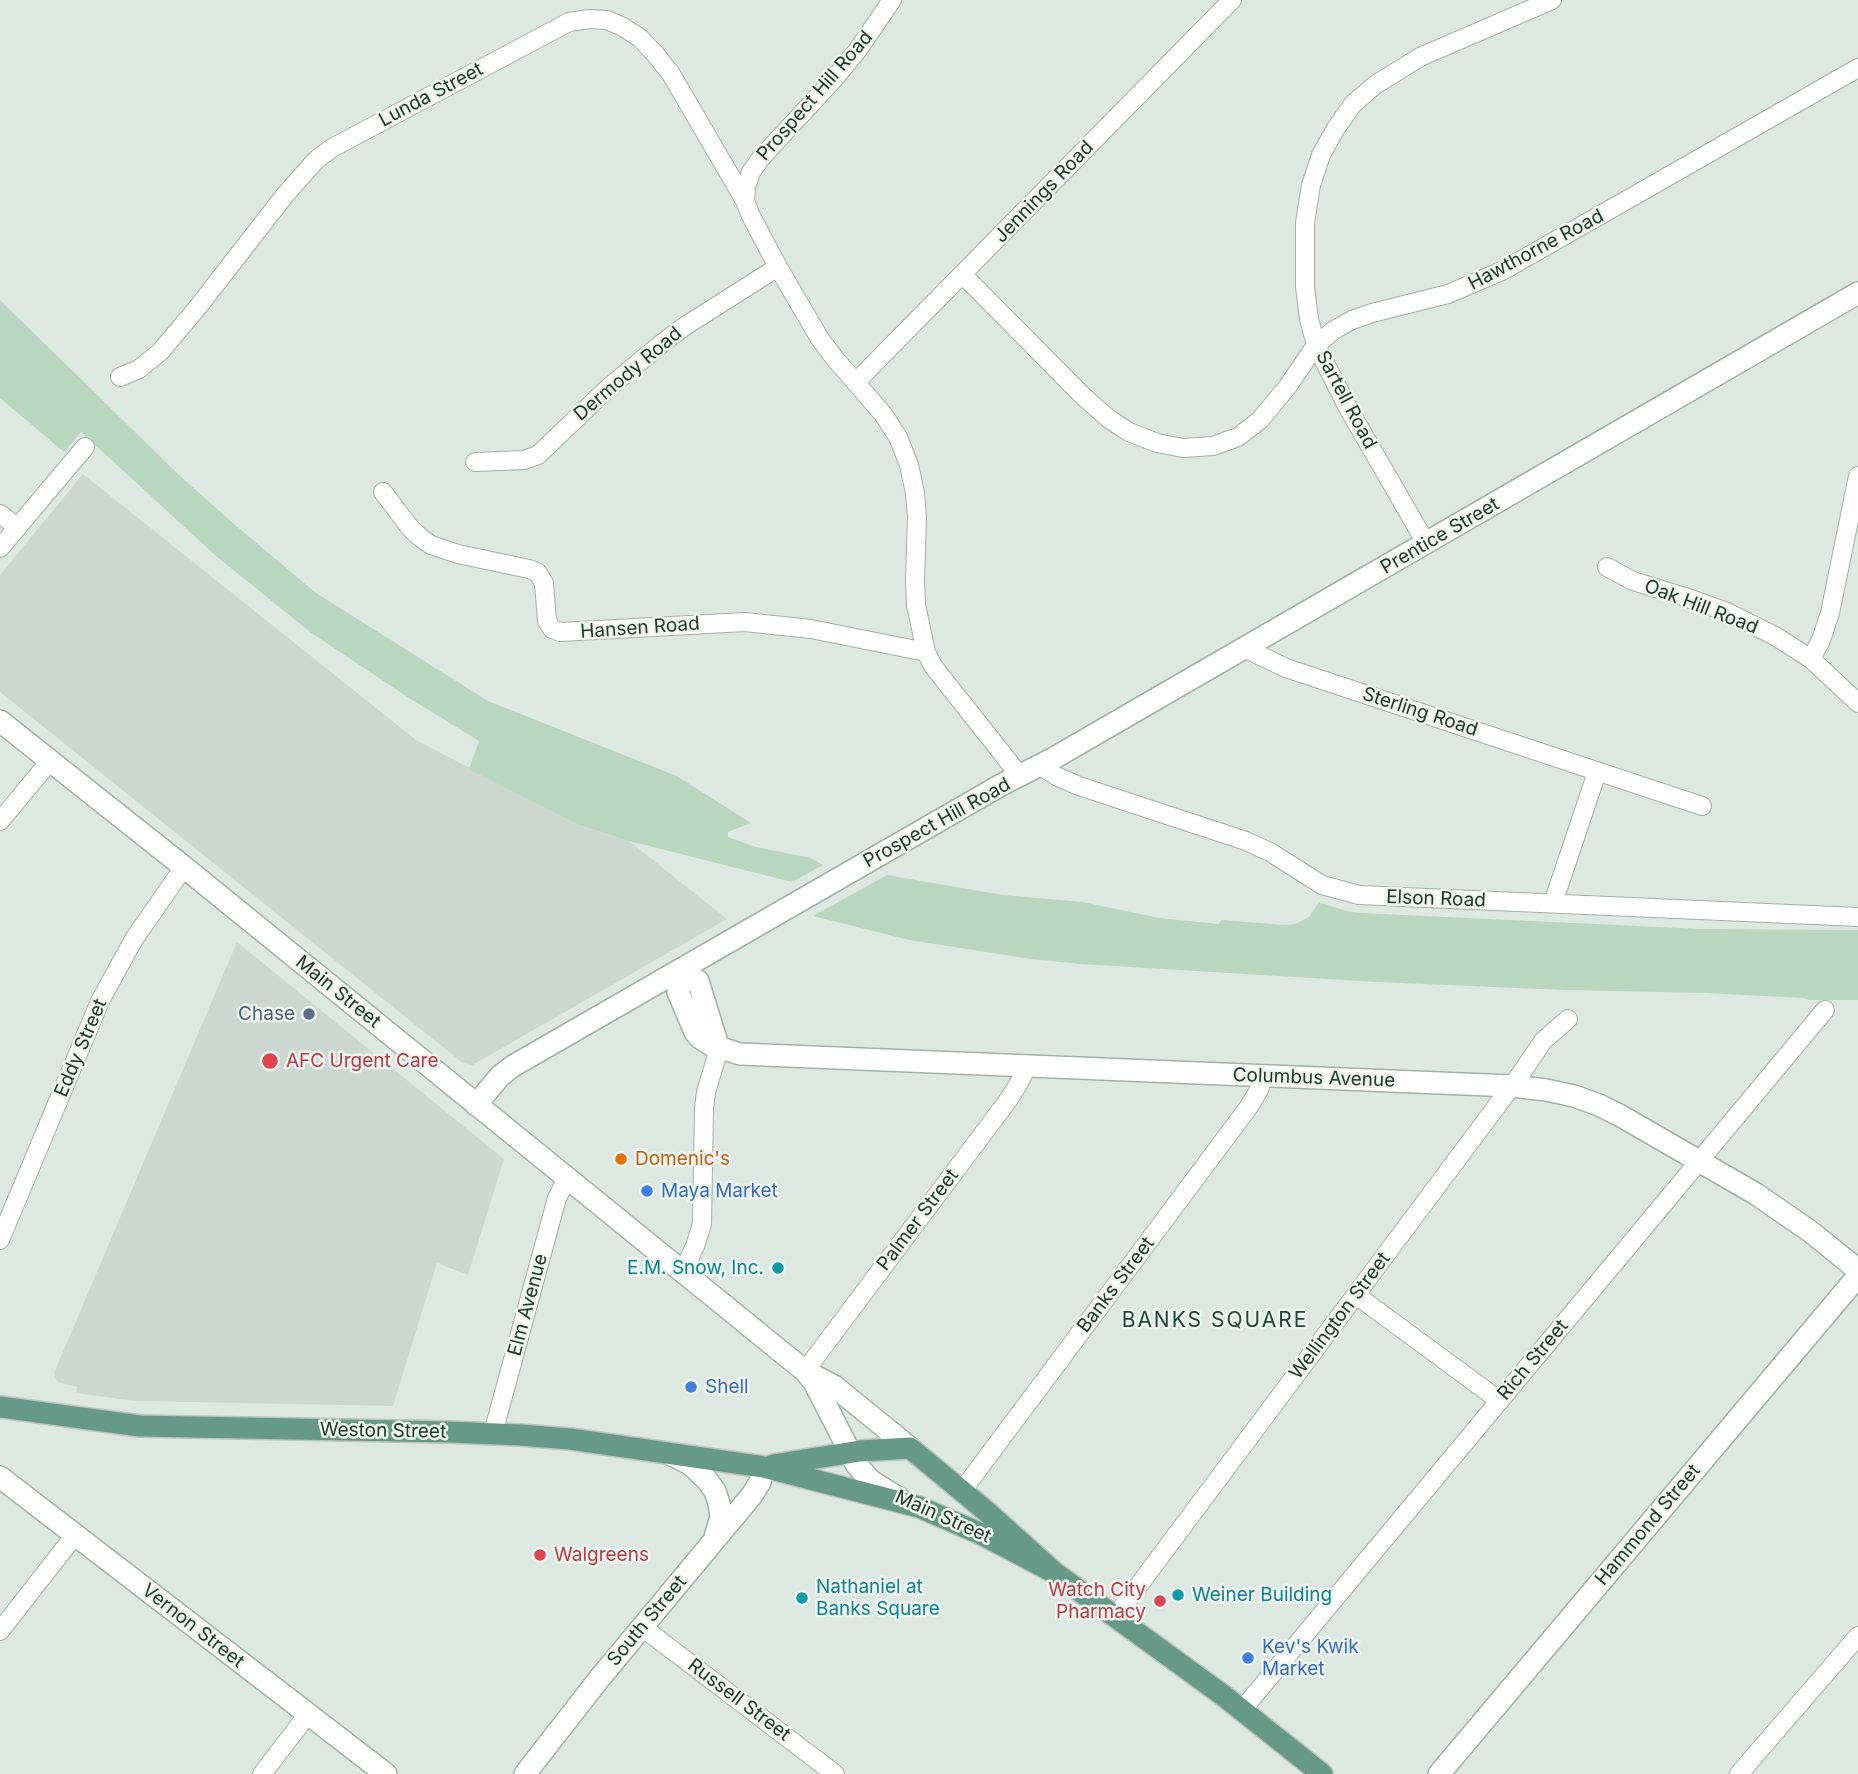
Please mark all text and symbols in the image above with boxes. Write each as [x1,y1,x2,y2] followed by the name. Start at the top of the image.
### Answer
[752,26,878,166] street label: Prospect Hill Road
[375,58,487,132] street label: Lunda Street
[990,136,1098,248] street label: Jennings Road
[1464,205,1608,295] street label: Hawthorne Road
[569,322,687,426] street label: Dermody Road
[1311,347,1381,453] street label: Sartell Road
[1377,493,1503,579] street label: Prentice Street
[1641,575,1761,639] street label: Oak Hill Road
[580,612,700,644] street label: Hansen Road
[1359,683,1481,741] street label: Sterling Road
[859,773,1015,873] street label: Prospect Hill Road
[1386,886,1486,912] street label: Elson Road
[291,951,385,1033] street label: Main Street
[50,995,112,1101] street label: Eddy Street
[238,1003,295,1025] place label: Chase
[301,1006,317,1022] marker: Chase
[286,1050,439,1072] place label: AFC Urgent Care
[260,1051,280,1071] marker: AFC Urgent Care
[1232,1064,1396,1092] street label: Columbus Avenue
[635,1148,730,1170] place label: Domenic's
[613,1151,629,1167] marker: Domenic's
[872,1165,964,1275] street label: Palmer Street
[661,1180,778,1202] place label: Maya Market
[639,1183,655,1199] marker: Maya Market
[1073,1233,1159,1337] street label: Banks Street
[1285,1248,1395,1384] street label: Wellington Street
[503,1251,553,1359] street label: Elm Avenue
[627,1257,764,1279] place label: E.M. Snow, Inc.
[770,1260,786,1276] marker: E.M. Snow, Inc.
[1123,1308,1307,1334] district label: BANKS SQUARE
[1493,1315,1573,1405] street label: Rich Street
[705,1376,749,1398] place label: Shell
[683,1379,699,1395] marker: Shell
[320,1418,446,1444] street label: Weston Street
[1591,1460,1705,1590] street label: Hammond Street
[891,1486,995,1548] street label: Main Street
[554,1544,649,1566] place label: Walgreens
[532,1547,548,1563] marker: Walgreens
[603,1571,691,1671] street label: South Street
[816,1576,940,1620] place label: Nathaniel at Banks Square
[137,1579,249,1673] street label: Vernon Street
[1048,1579,1146,1623] place label: Watch City Pharmacy
[1192,1584,1332,1606] place label: Weiner Building
[1170,1587,1186,1603] marker: Weiner Building
[794,1590,810,1606] marker: Nathaniel at Banks Square
[1152,1593,1168,1609] marker: Watch City Pharmacy
[1262,1636,1359,1680] place label: Kev's Kwik Market
[1240,1650,1256,1666] marker: Kev's Kwik Market
[683,1654,795,1746] street label: Russell Street

